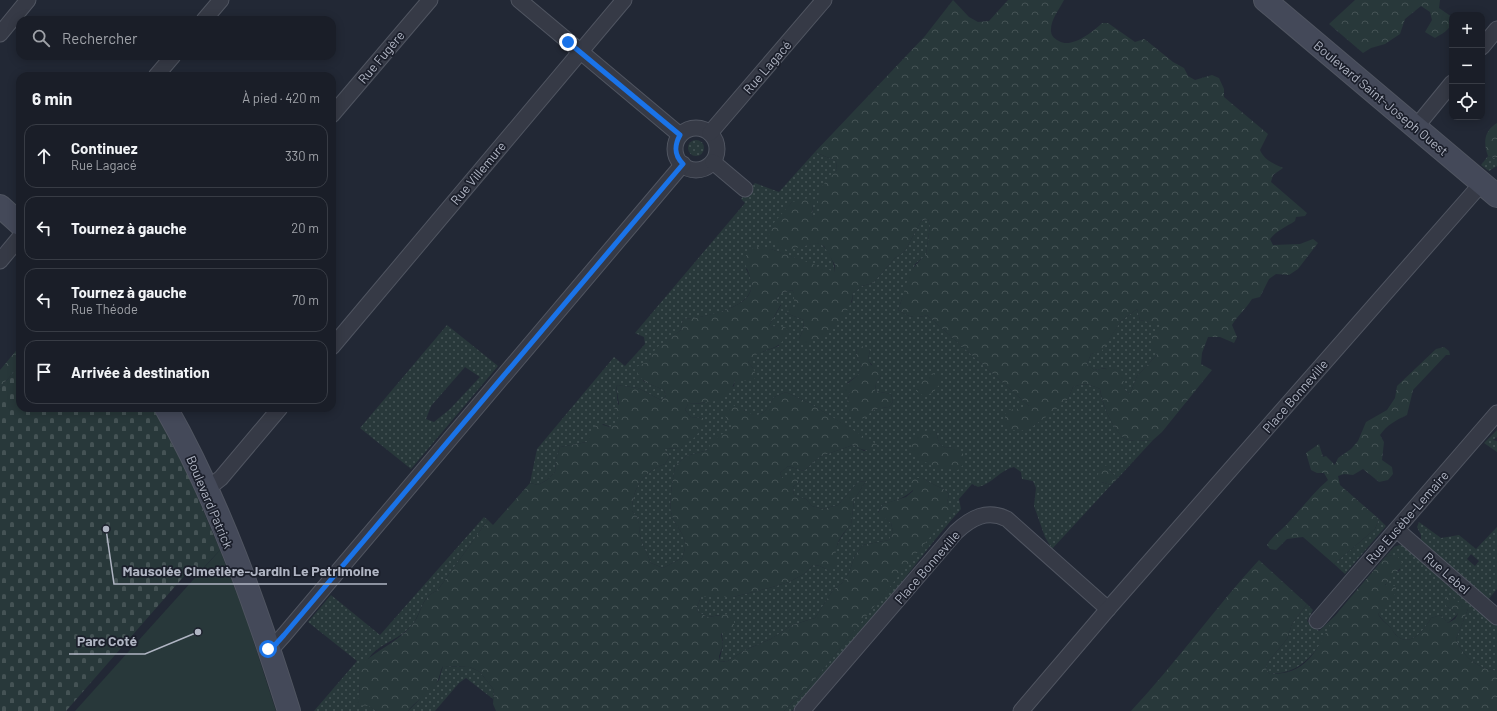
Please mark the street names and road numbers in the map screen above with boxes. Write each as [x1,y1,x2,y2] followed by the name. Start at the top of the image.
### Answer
[354,27,408,87] street label: Rue Fugère
[739,37,795,97] street label: Rue Lagacé
[1311,37,1451,159] street label: Boulevard Saint-Joseph Ouest
[447,138,509,208] street label: Rue Villemure
[1259,356,1331,436] street label: Place Bonneville
[183,453,237,551] street label: Boulevard Patrick
[1362,467,1452,567] street label: Rue Eusèbe-Lemaire
[891,527,963,607] street label: Place Bonneville
[1421,549,1473,597] street label: Rue Lebel

